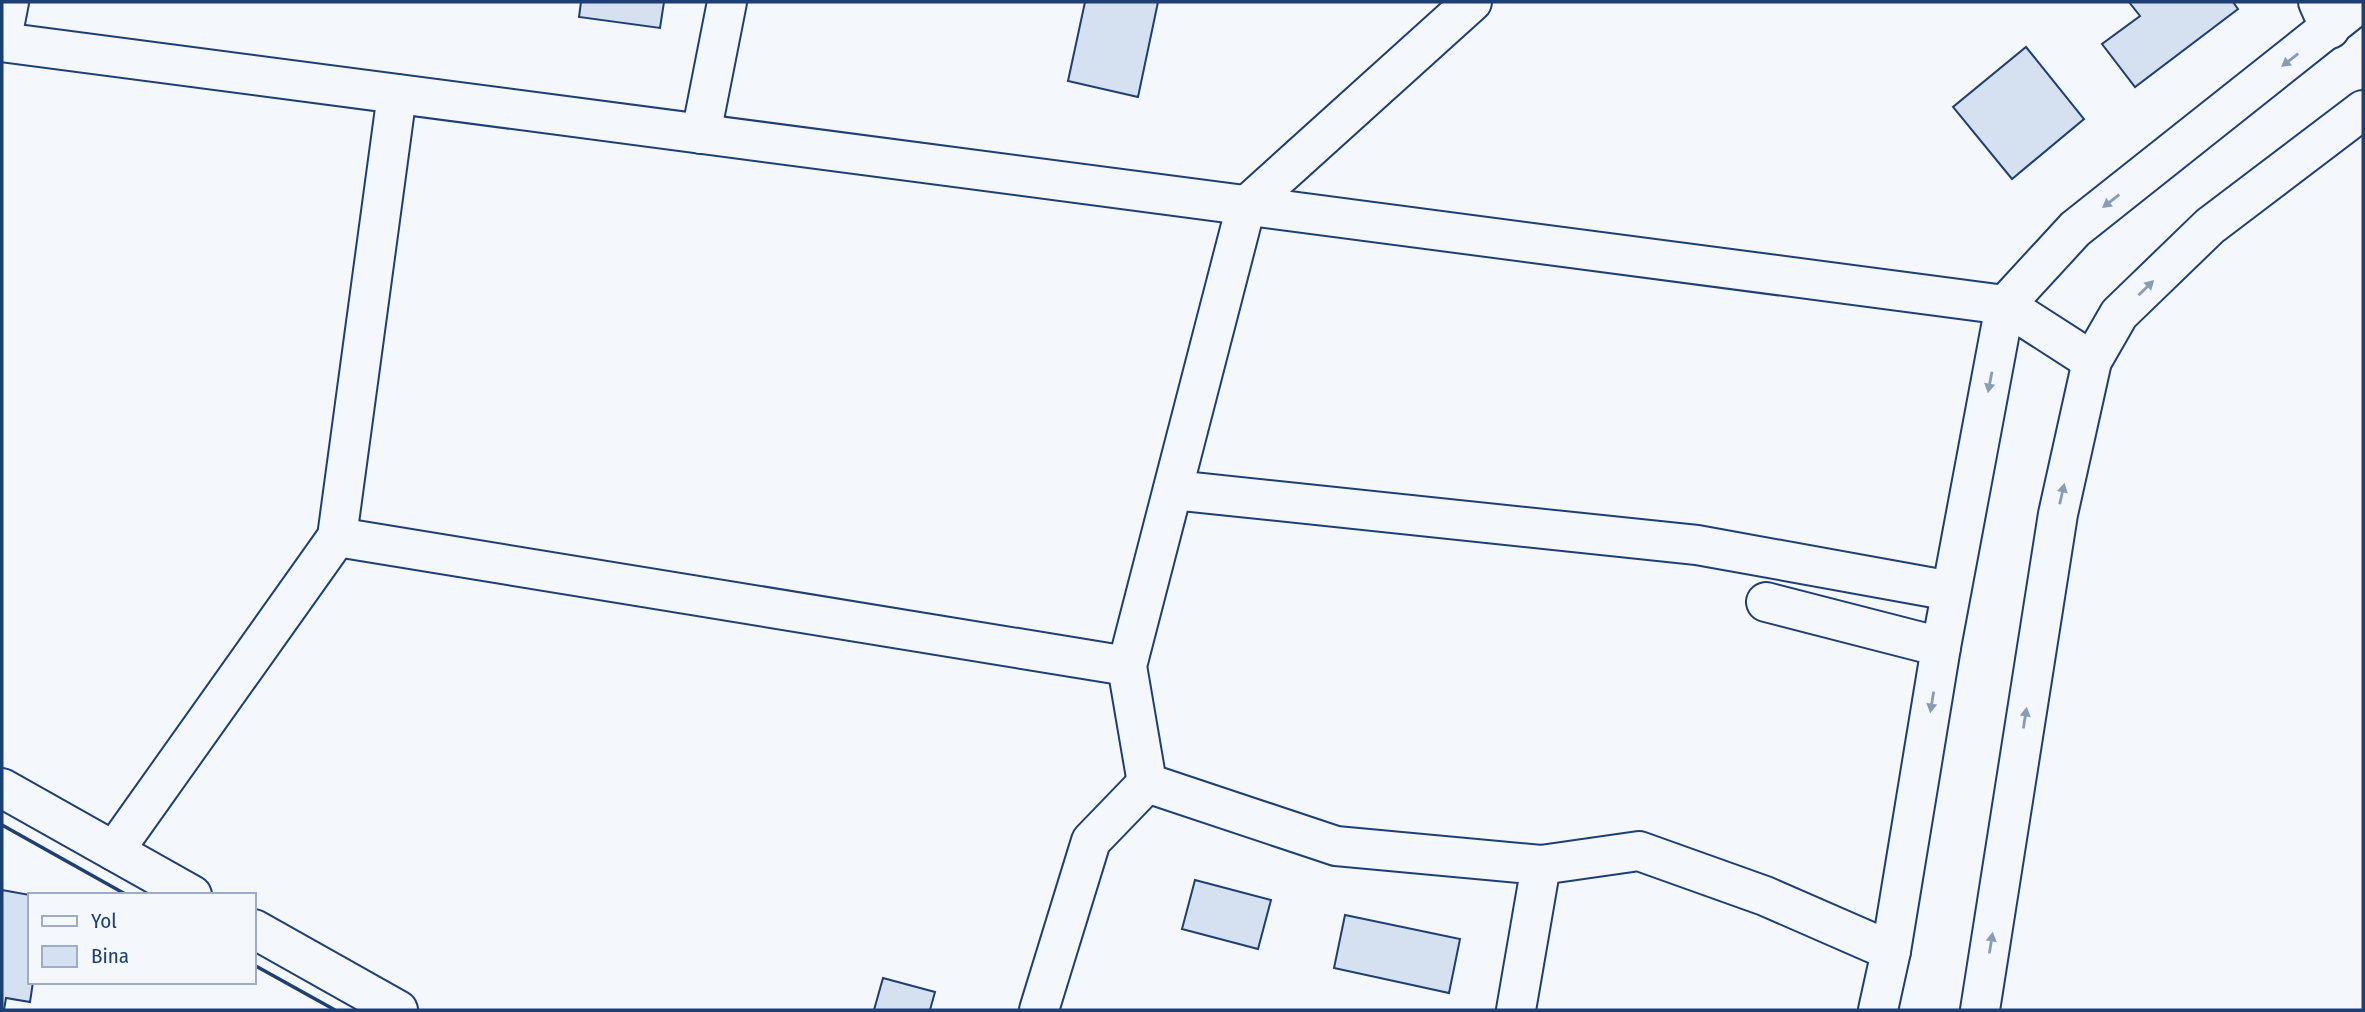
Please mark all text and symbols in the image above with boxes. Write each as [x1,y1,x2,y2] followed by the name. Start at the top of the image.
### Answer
[2281,53,2299,68] one-way arrow
[2102,193,2120,208] one-way arrow
[2137,281,2154,297] one-way arrow
[1985,371,1996,393] one-way arrow
[2057,482,2068,504] one-way arrow
[1926,692,1937,714] one-way arrow
[2020,707,2031,729] one-way arrow
[28,893,256,984] legend
[91,908,117,934] text: Yol
[1986,932,1997,954] one-way arrow
[91,943,129,969] text: Bina

